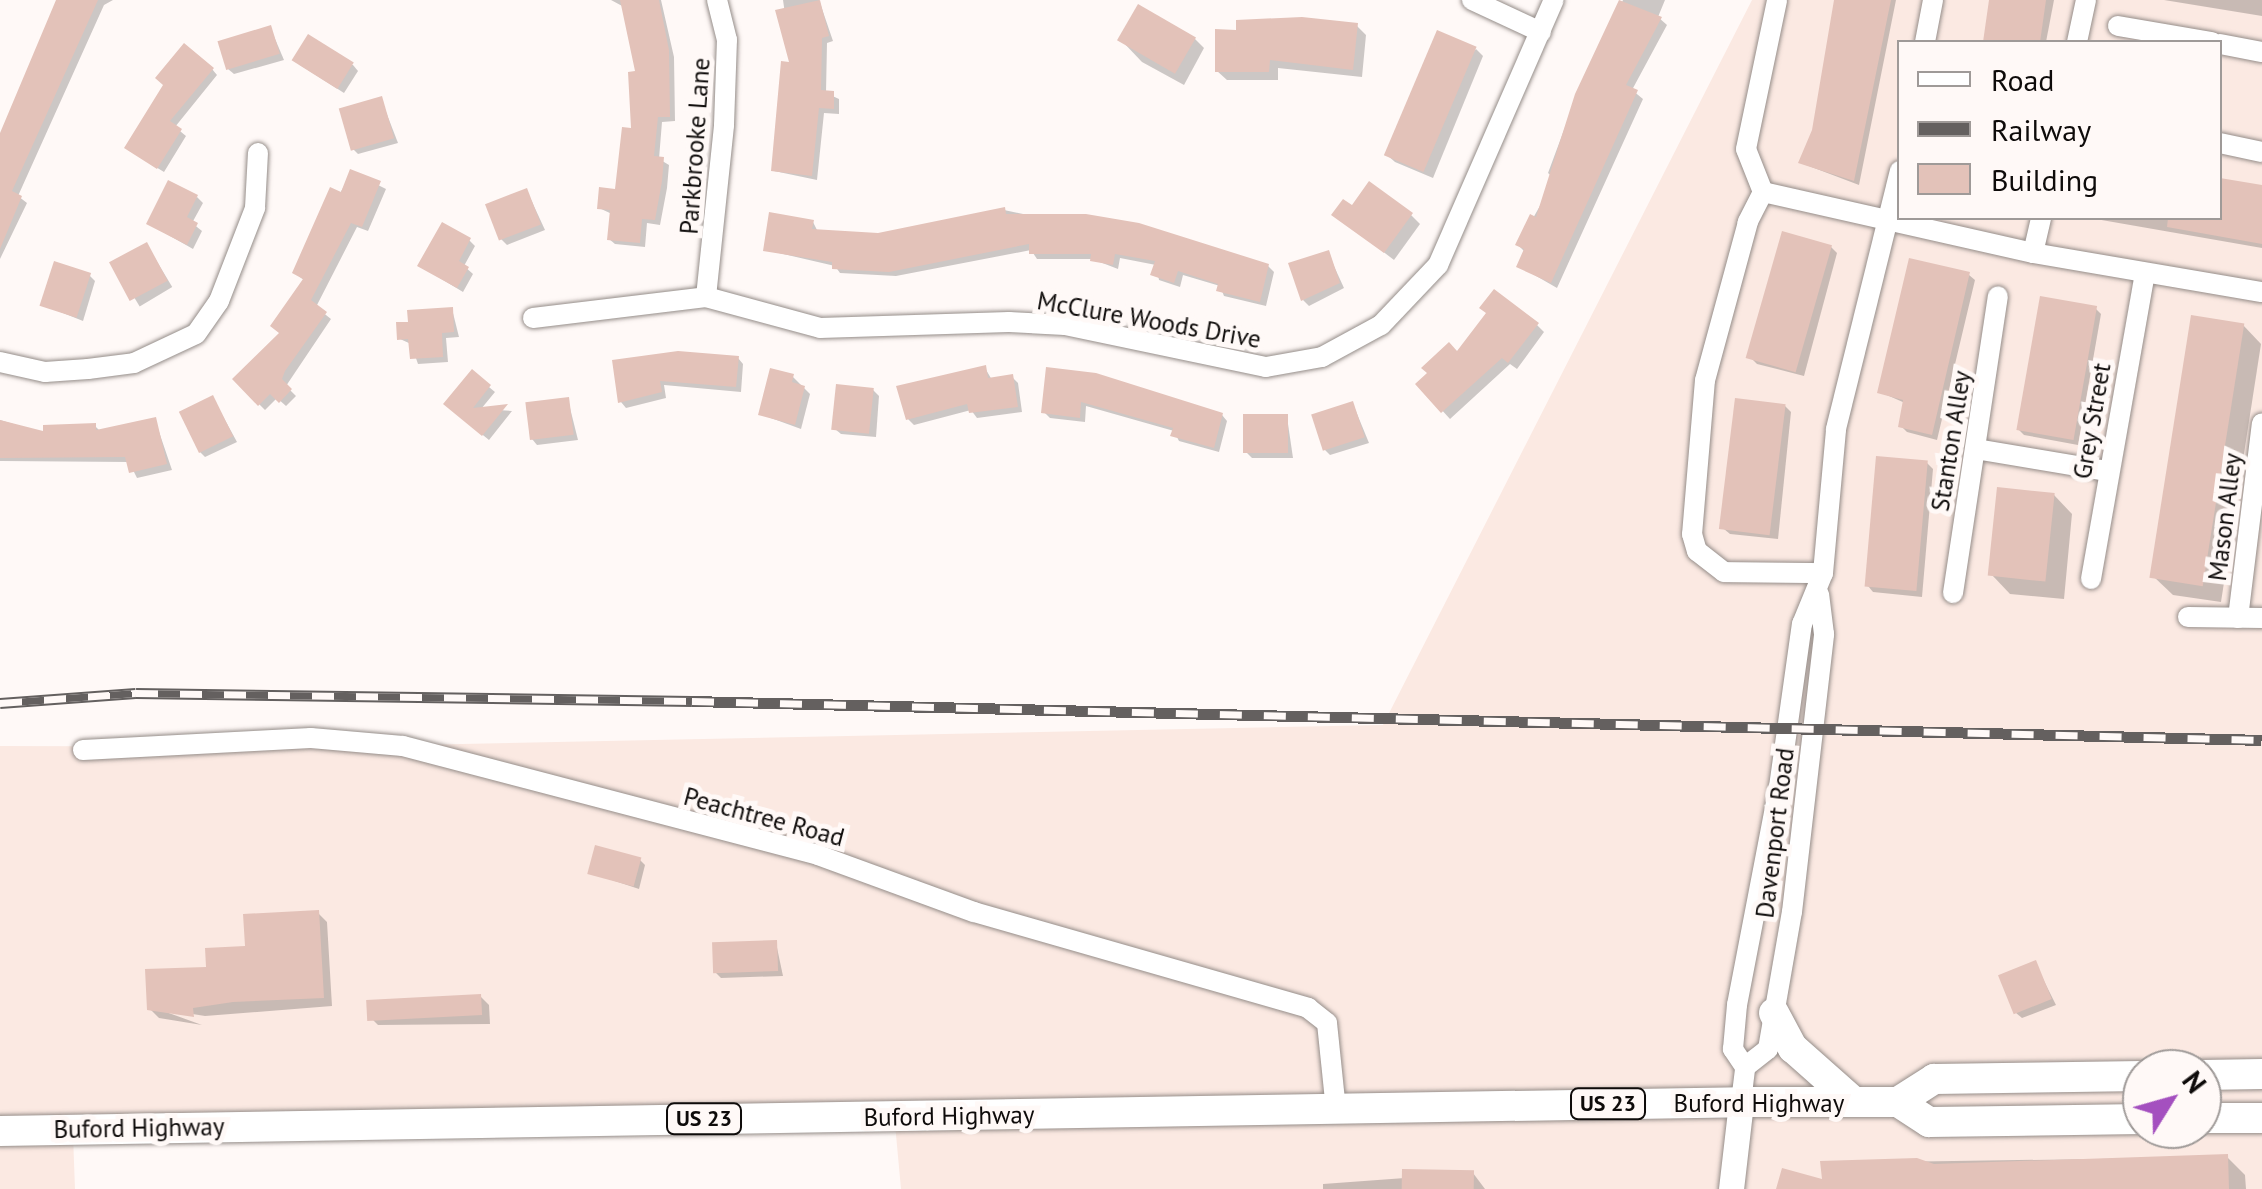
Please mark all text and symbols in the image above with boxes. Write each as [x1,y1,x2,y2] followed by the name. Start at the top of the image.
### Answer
[1897,40,2222,220] legend
[674,57,716,235] street label: Parkbrooke Lane
[1991,60,2055,99] text: Road
[1991,110,2091,149] text: Railway
[1991,160,2098,199] text: Building
[1035,286,1263,354] street label: McClure Woods Drive
[2067,360,2117,482] street label: Grey Street
[1925,368,1977,514] street label: Stanton Alley
[2202,451,2248,583] street label: Mason Alley
[1750,746,1800,920] street label: Davenport Road
[681,781,847,853] street label: Peachtree Road
[2122,1049,2222,1149] north arrow
[2174,1063,2215,1100] text: N
[1568,1087,1648,1121] road number: US 23
[1674,1088,1844,1118] street label: Buford Highway
[863,1100,1035,1132] street label: Buford Highway
[664,1102,744,1136] road number: US 23
[53,1112,225,1144] street label: Buford Highway

